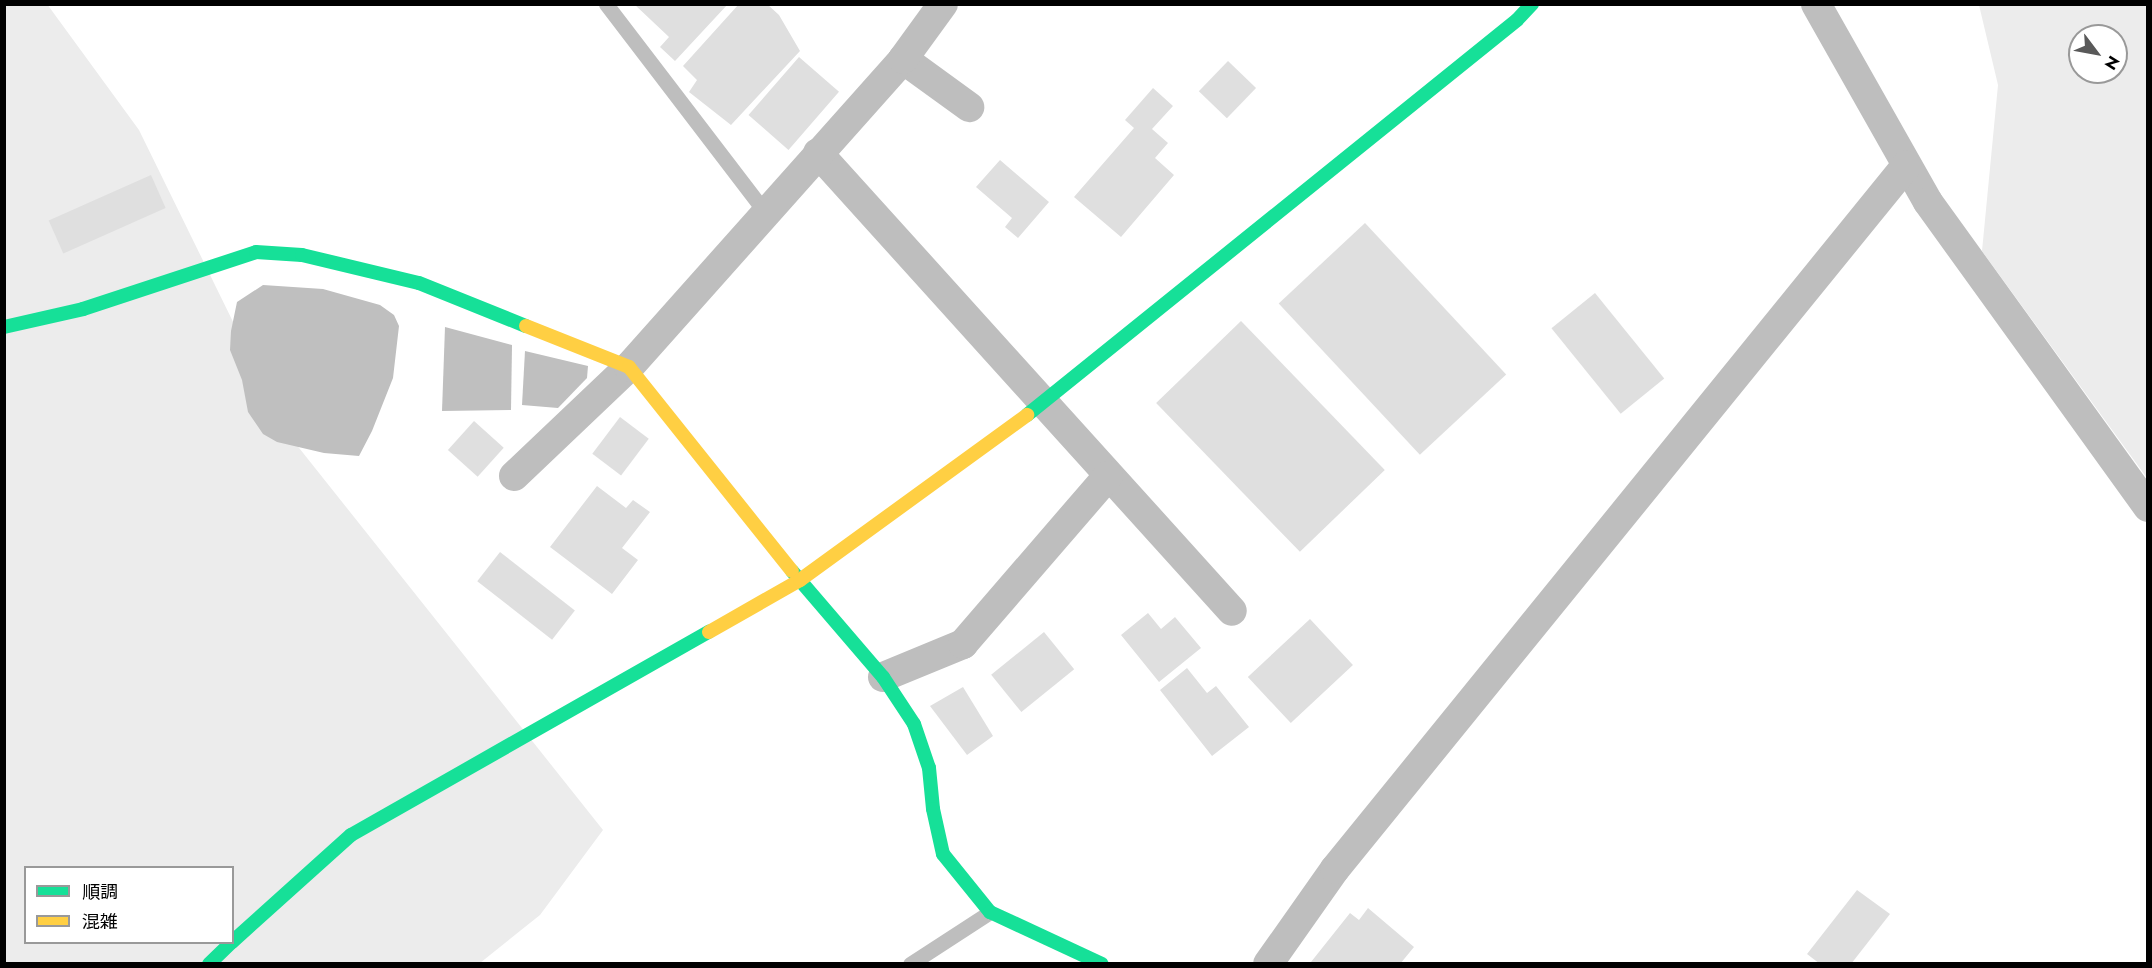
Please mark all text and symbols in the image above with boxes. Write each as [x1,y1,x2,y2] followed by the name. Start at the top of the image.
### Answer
[2068,24,2128,84] north arrow
[2099,51,2125,74] text: N
[24,866,234,944] legend
[82,879,118,905] text: 順調
[82,909,118,935] text: 混雑

